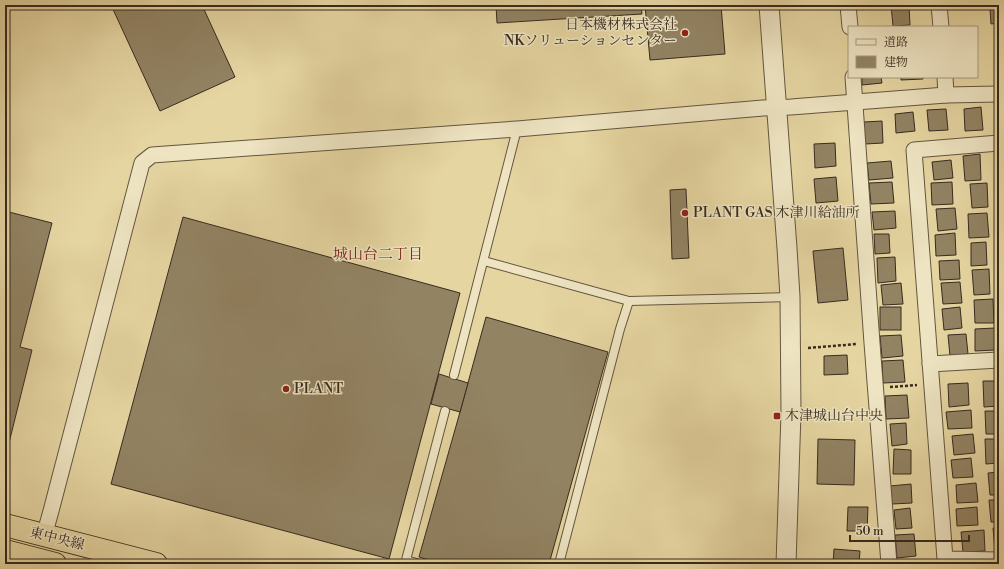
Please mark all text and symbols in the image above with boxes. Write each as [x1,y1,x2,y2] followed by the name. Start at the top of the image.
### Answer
[504,16,677,50] place label: 日本機材株式会社 NKソリューションセンター
[848,26,978,78] legend
[680,28,690,38] marker: 日本機材株式会社 NKソリューションセンター
[884,35,908,50] text: 道路
[884,55,908,70] text: 建物
[693,204,859,222] place label: PLANT GAS 木津川給油所
[680,208,690,218] marker: PLANT GAS 木津川給油所
[333,245,423,264] district label: 城山台二丁目
[294,380,343,398] place label: PLANT
[281,384,291,394] marker: PLANT
[785,407,883,425] place label: 木津城山台中央
[772,411,782,421] marker: 木津城山台中央
[850,517,969,543] scale bar
[28,523,86,555] street label: 東中央線
[856,524,884,539] text: 50 m

